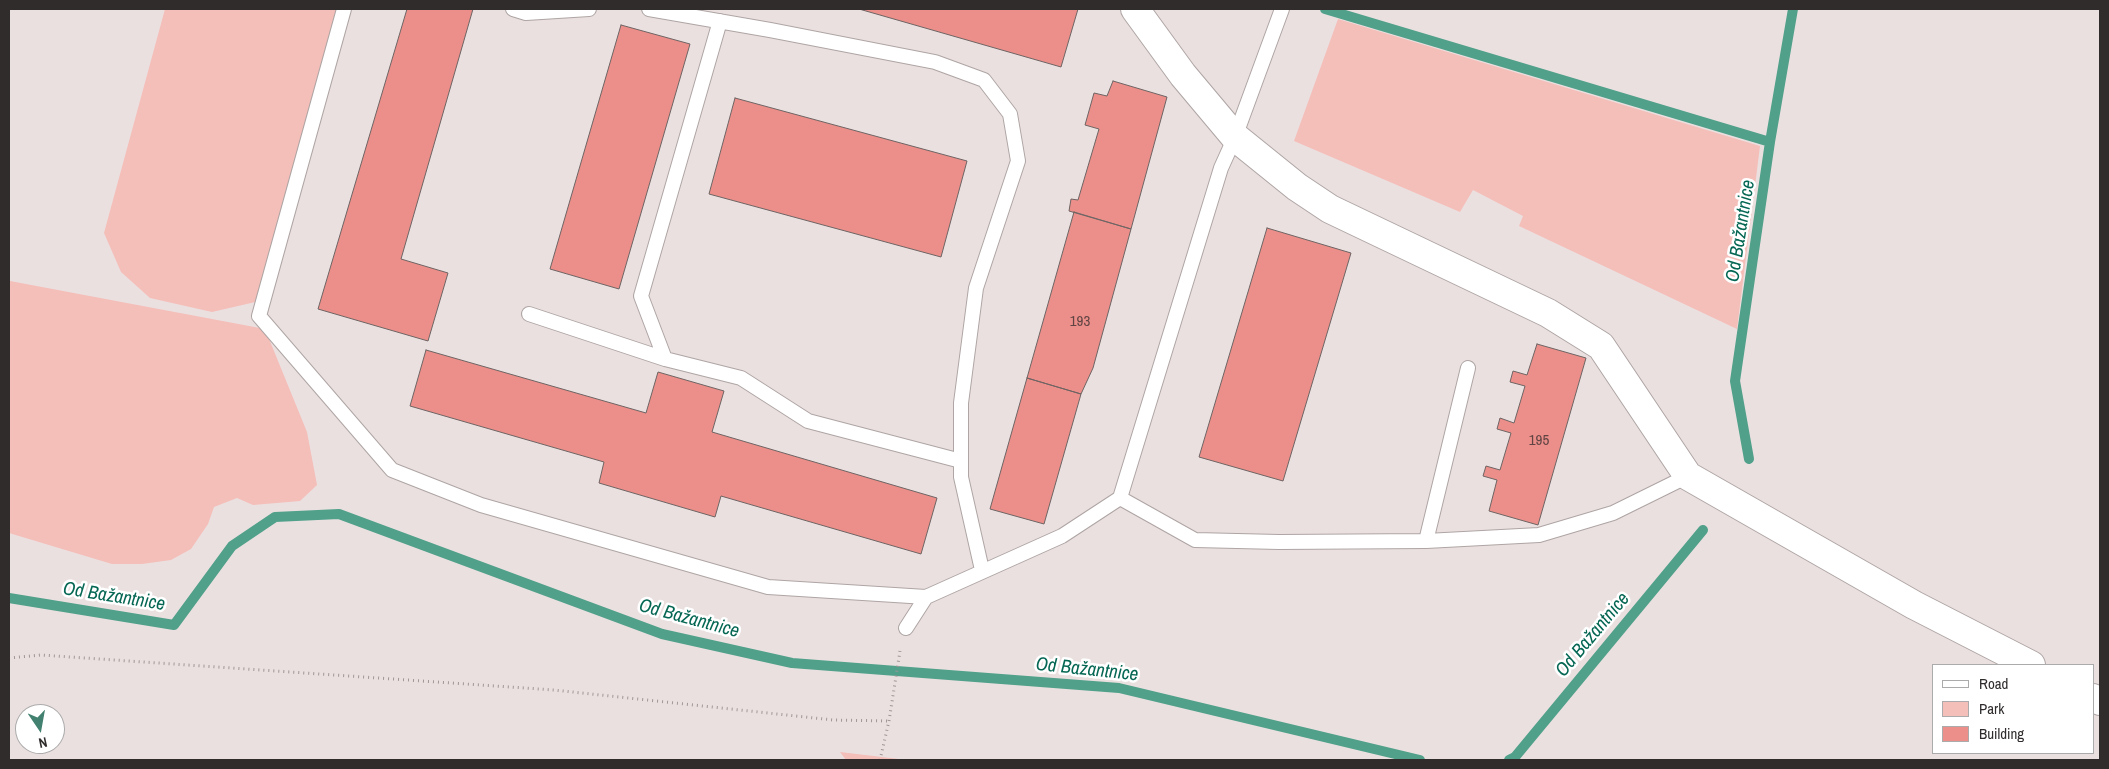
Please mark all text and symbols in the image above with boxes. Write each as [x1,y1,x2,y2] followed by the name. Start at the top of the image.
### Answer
[1722,178,1760,284] water label: Od Bažantnice
[1070,313,1090,331] house number: 193
[1529,432,1549,450] house number: 195
[61,578,167,616] water label: Od Bažantnice
[1551,588,1635,682] water label: Od Bažantnice
[636,595,742,643] water label: Od Bažantnice
[1035,653,1139,687] water label: Od Bažantnice
[1932,664,2094,754] legend
[1979,673,2008,694] text: Road
[1979,698,2004,719] text: Park
[15,704,65,754] north arrow
[1979,723,2024,744] text: Building
[37,733,49,752] text: N

